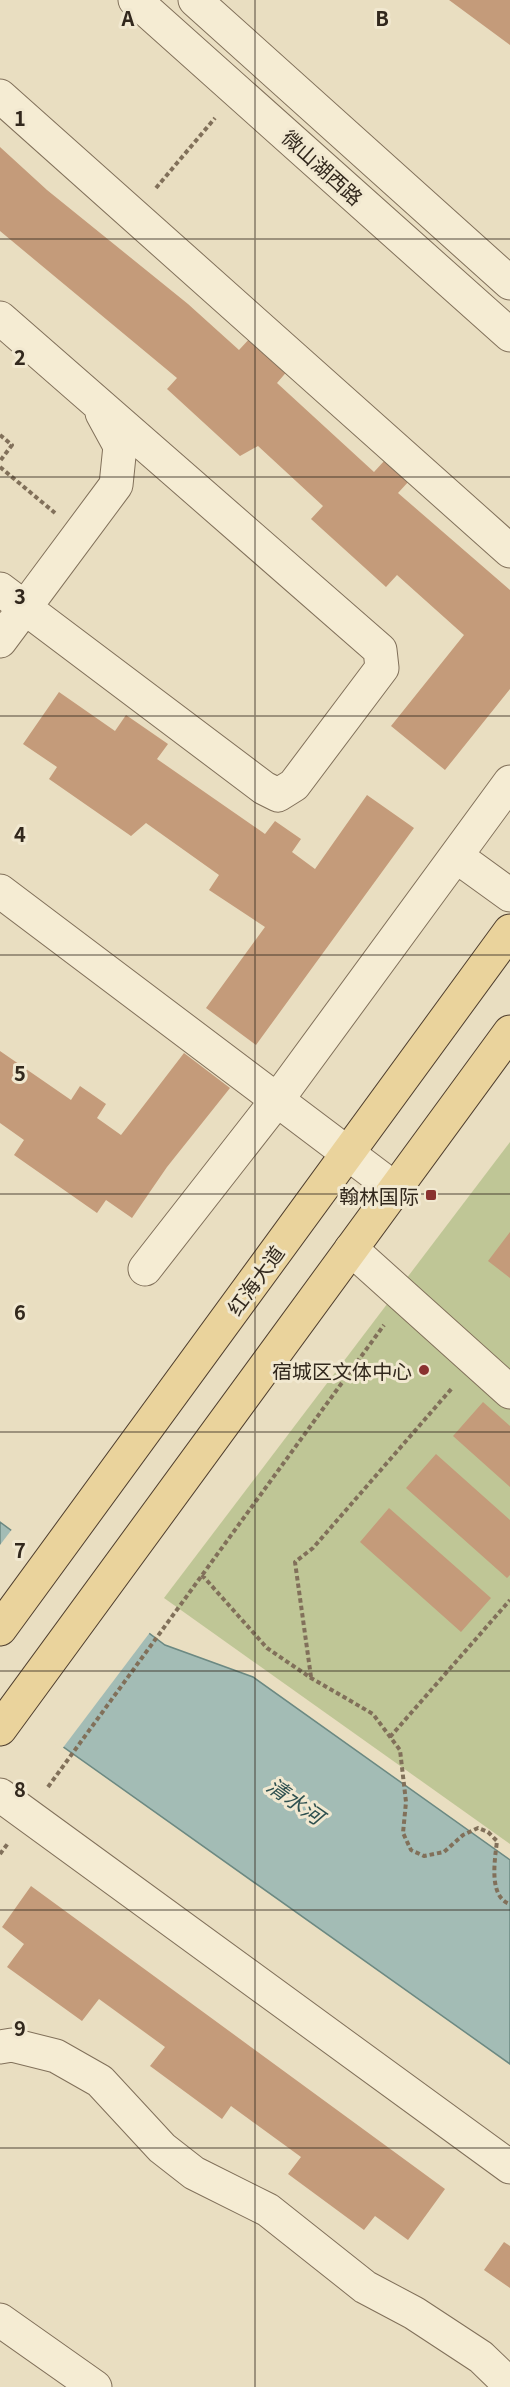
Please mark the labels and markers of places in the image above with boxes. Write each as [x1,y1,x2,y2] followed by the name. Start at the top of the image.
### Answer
[339,1181,419,1210] place label: 翰林国际
[424,1188,438,1202] marker: 翰林国际
[272,1356,412,1385] place label: 宿城区文体中心
[417,1363,431,1377] marker: 宿城区文体中心

